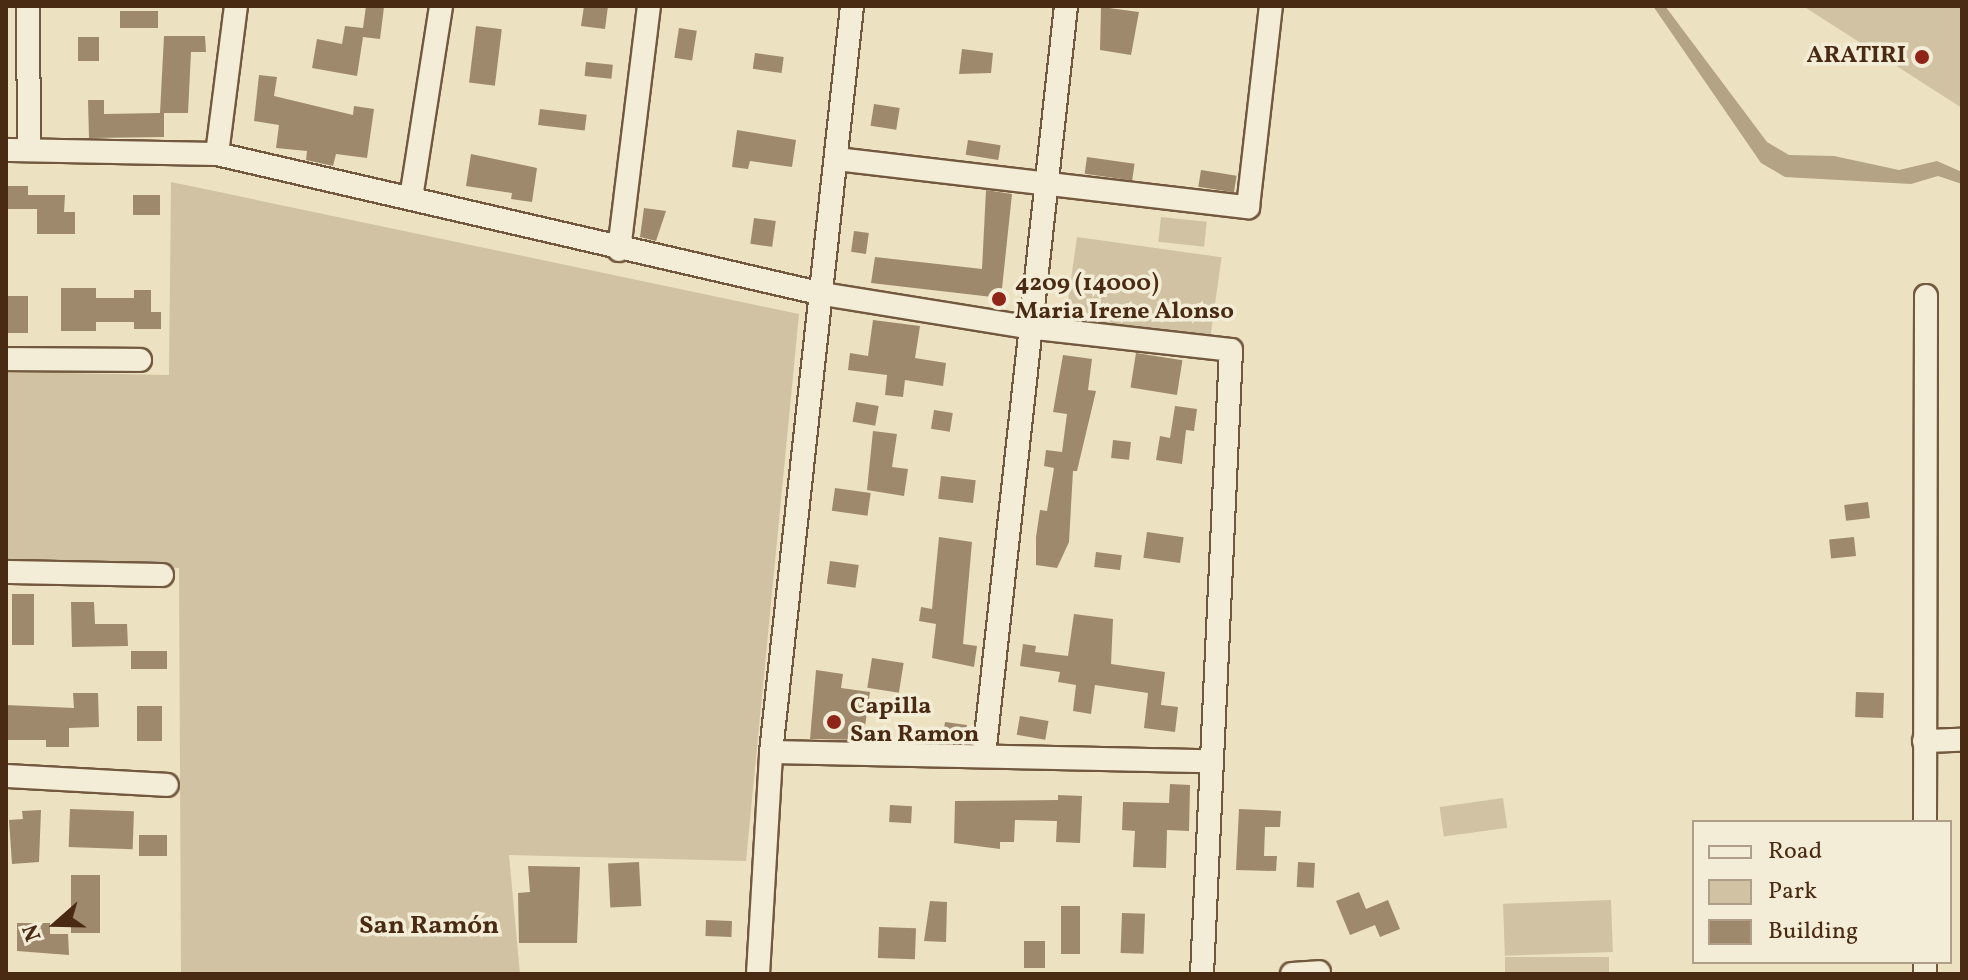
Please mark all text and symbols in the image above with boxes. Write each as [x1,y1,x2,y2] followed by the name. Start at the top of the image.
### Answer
[1806,43,1906,71] place label: ARATIRI
[1913,48,1931,66] marker: ARATIRI
[1015,271,1234,327] place label: 4209 (14000) Maria Irene Alonso
[990,290,1008,308] marker: 4209 (14000) Maria Irene Alonso
[850,694,979,750] place label: Capilla San Ramon
[825,713,843,731] marker: Capilla San Ramon
[1692,820,1952,964] legend
[1768,835,1822,869] text: Road
[1768,875,1817,909] text: Park
[16,884,96,964] north arrow
[359,911,499,943] district label: San Ramón
[1768,915,1858,949] text: Building
[16,920,50,945] text: N

